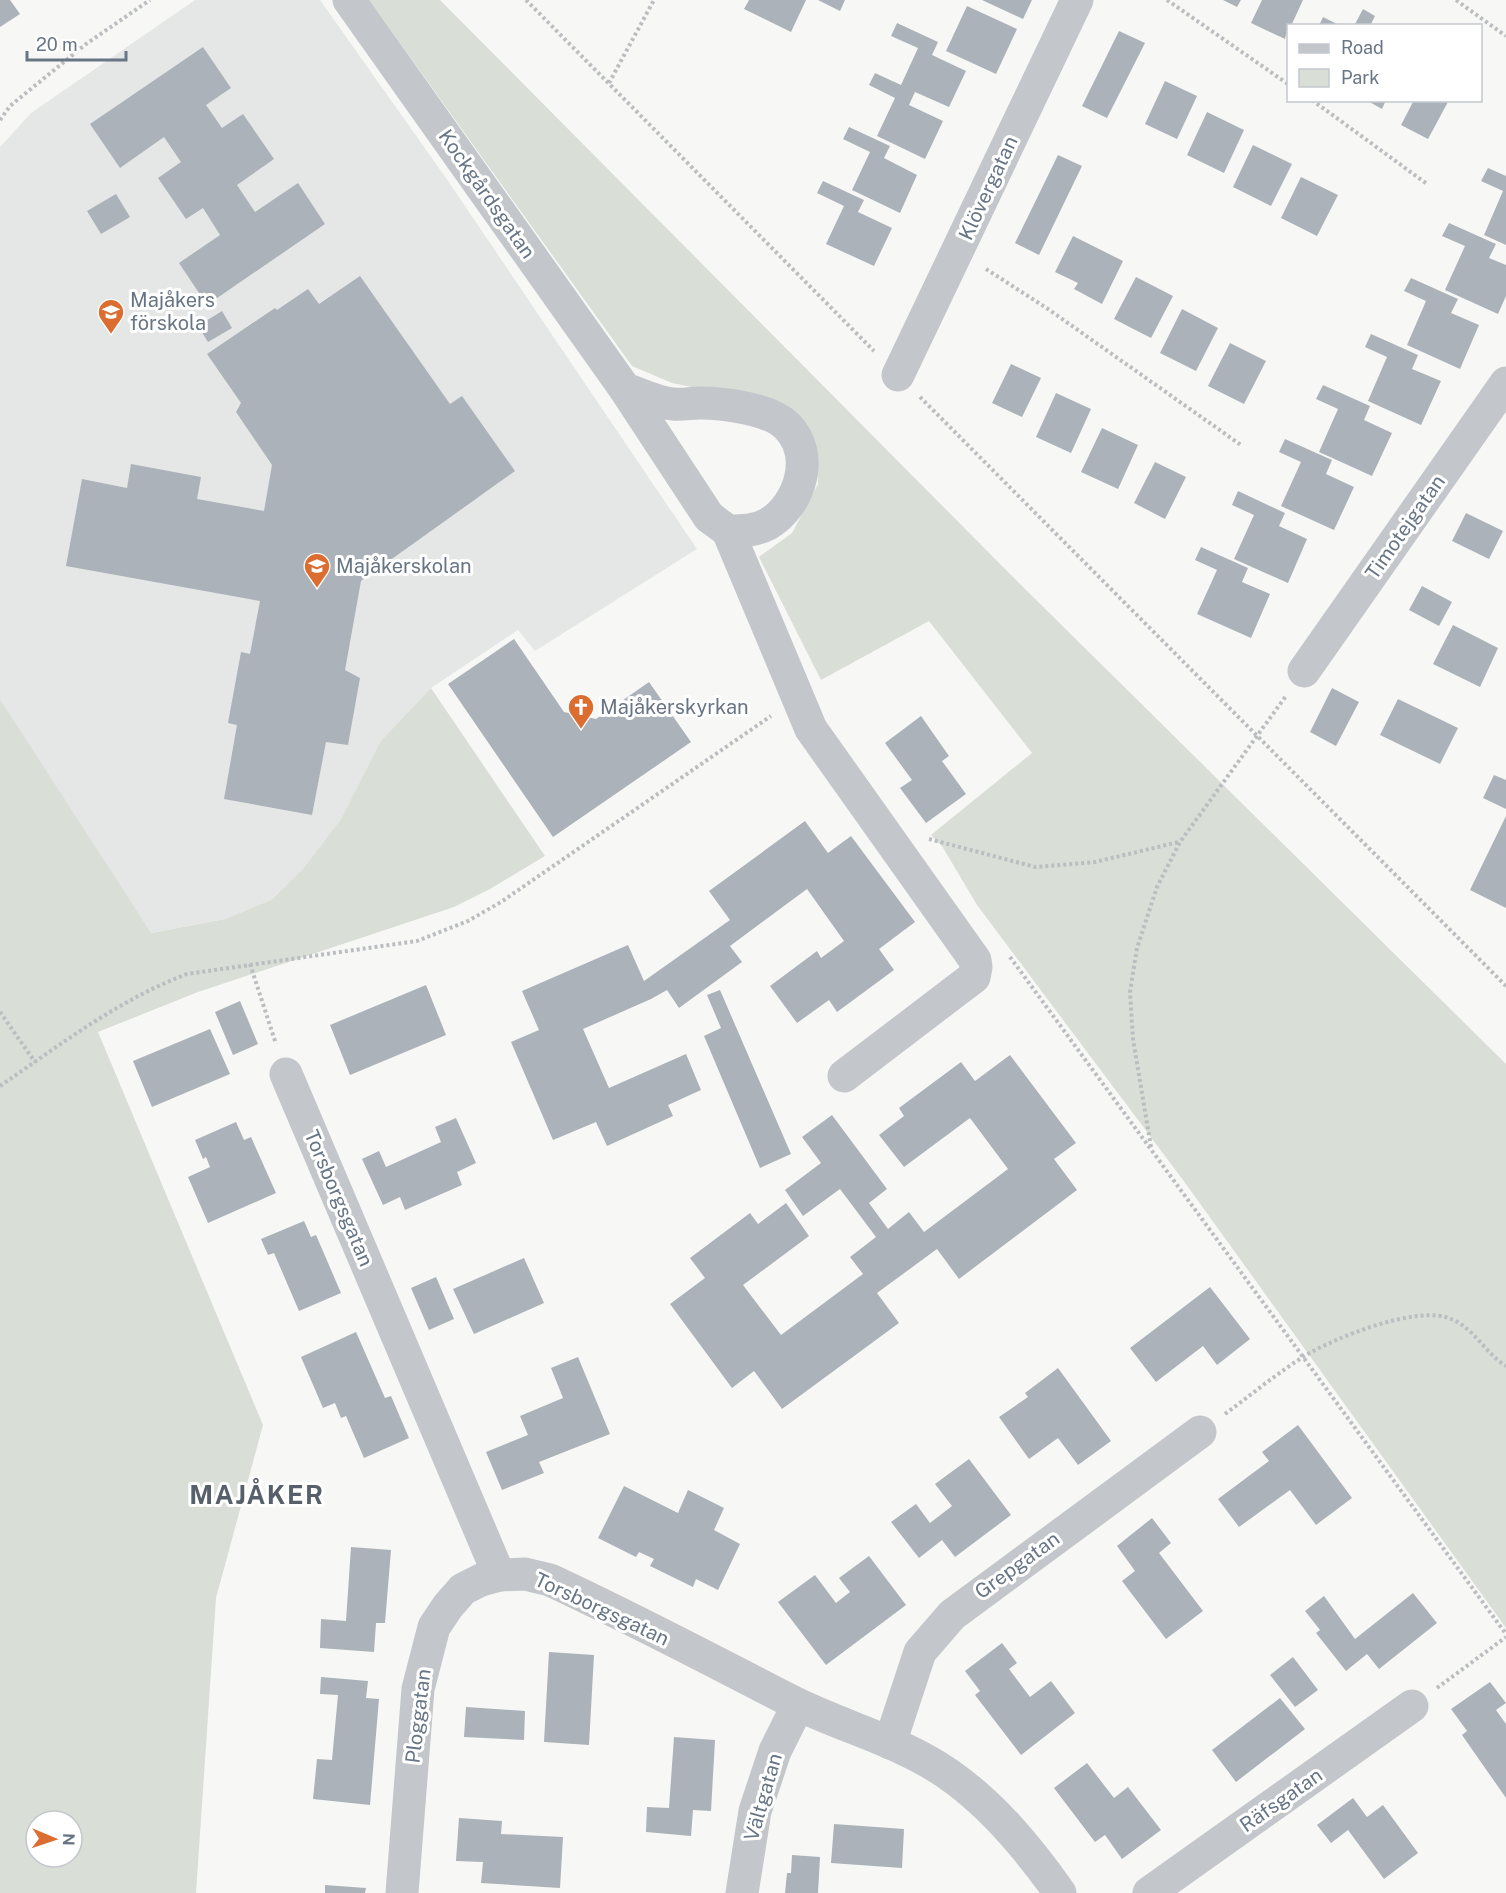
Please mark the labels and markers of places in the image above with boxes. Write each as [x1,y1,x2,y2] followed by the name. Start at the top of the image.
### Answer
[130,288,215,335] place label: Majåkers förskola
[96,297,126,335] school or university icon: Majåkers förskola
[302,551,332,589] school or university icon: Majåkerskolan
[336,554,472,578] place label: Majåkerskolan
[566,692,596,730] church icon: Majåkerskyrkan
[600,695,749,719] place label: Majåkerskyrkan

